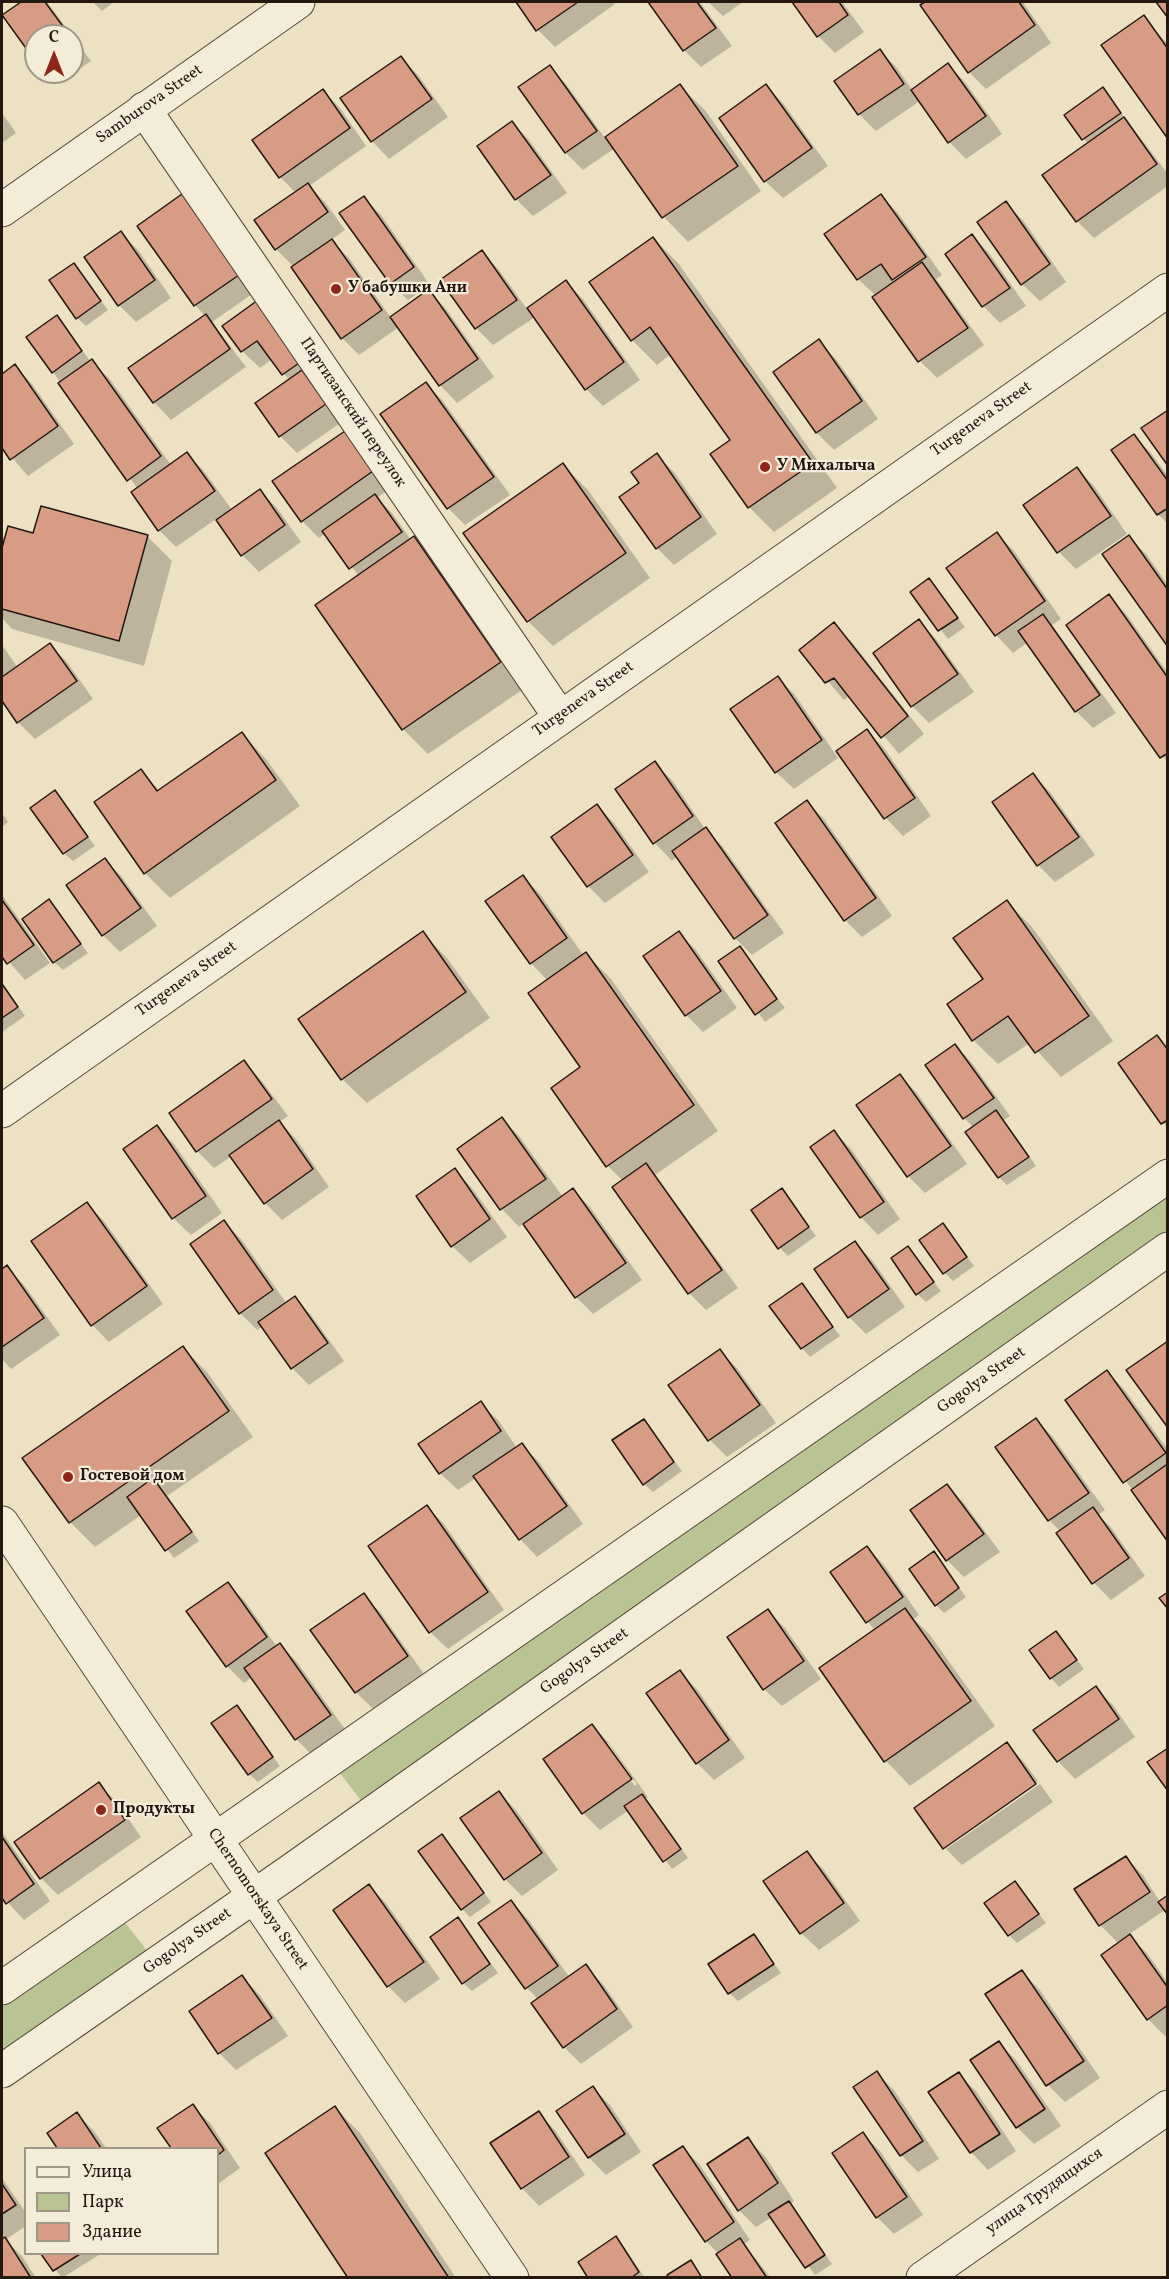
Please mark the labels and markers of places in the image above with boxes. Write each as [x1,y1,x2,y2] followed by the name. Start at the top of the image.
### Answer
[348,279,467,299] place label: У бабушки Ани
[329,282,343,296] marker: У бабушки Ани
[777,457,875,477] place label: У Михалыча
[758,460,772,474] marker: У Михалыча
[80,1467,184,1487] place label: Гостевой дом
[61,1470,75,1484] marker: Гостевой дом
[113,1800,195,1820] place label: Продукты
[94,1803,108,1817] marker: Продукты

